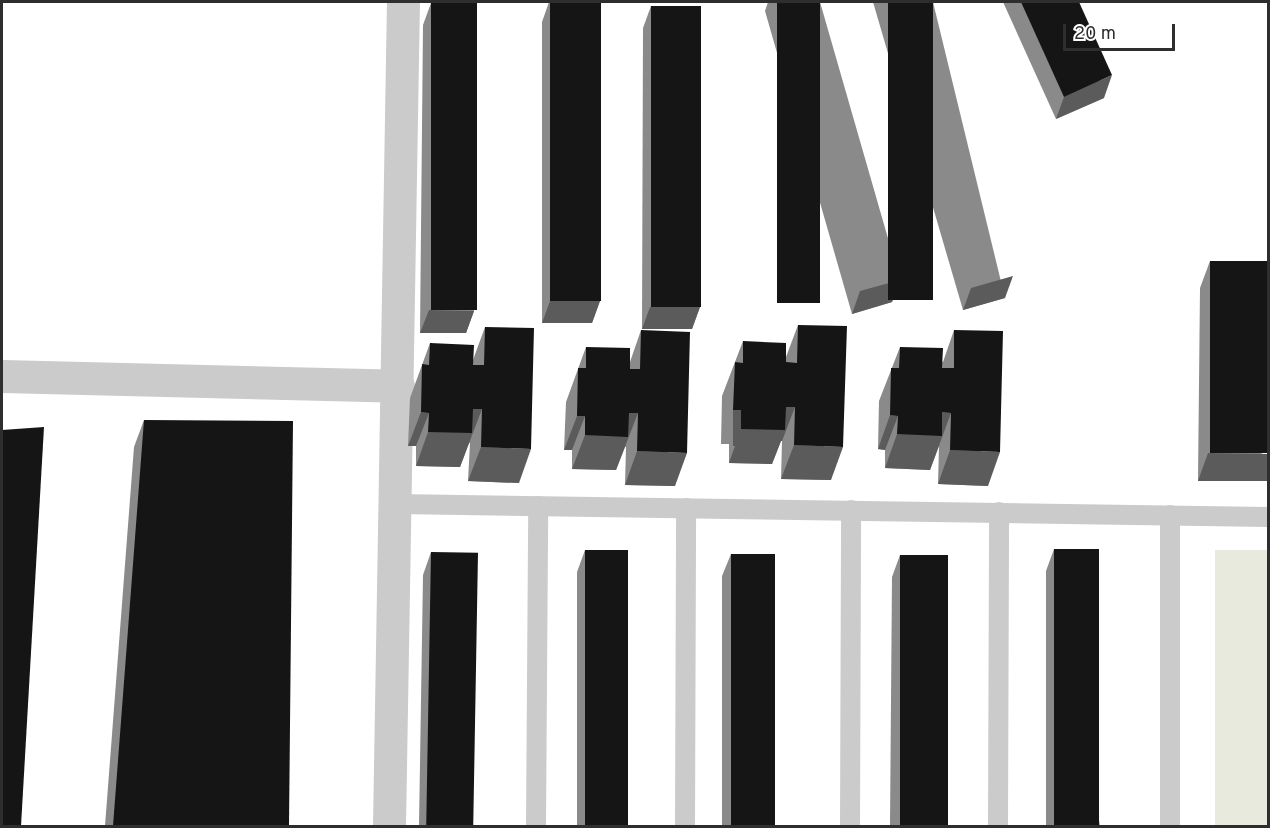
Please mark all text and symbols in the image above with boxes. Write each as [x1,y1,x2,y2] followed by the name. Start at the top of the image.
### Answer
[1066,12,1178,50] scale bar
[1074,23,1116,46] text: 20 m

